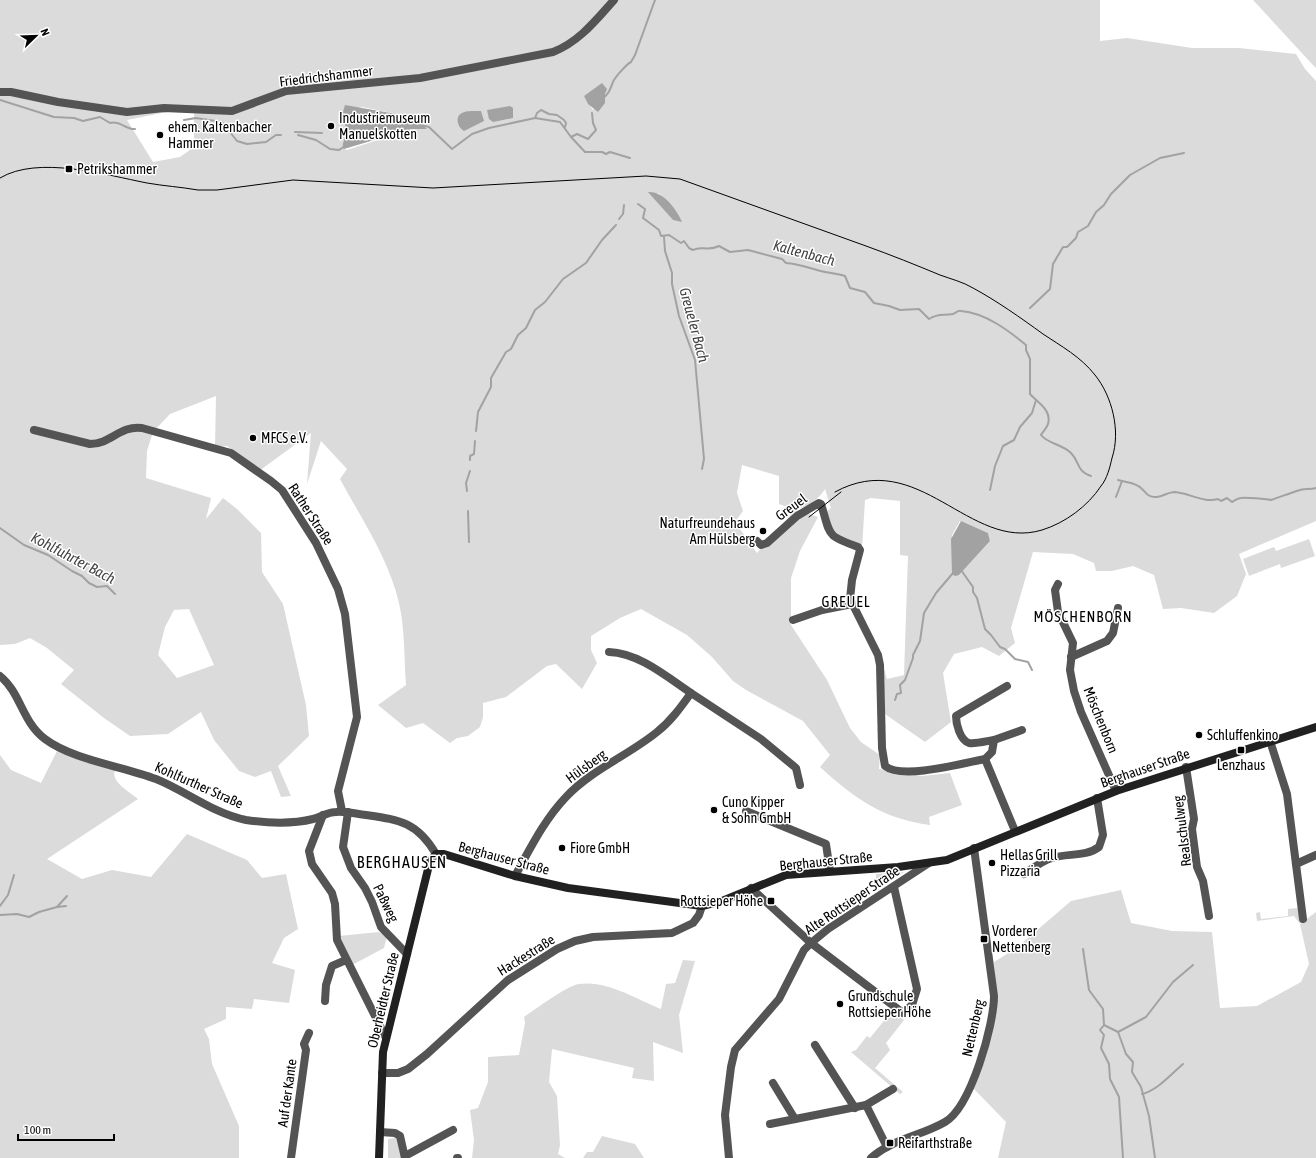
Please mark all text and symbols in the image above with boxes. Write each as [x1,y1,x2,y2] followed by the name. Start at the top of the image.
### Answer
[16,16,56,56] north arrow
[38,27,52,37] text: N
[278,62,374,90] street label: Friedrichshammer
[339,110,430,142] place label: Industriemuseum Manuelskotten
[168,119,272,151] place label: ehem. Kaltenbacher Hammer
[326,121,336,131] marker: Industriemuseum Manuelskotten
[155,130,165,140] marker: ehem. Kaltenbacher Hammer
[77,161,157,177] place label: Petrikshammer
[64,164,74,174] marker: Petrikshammer
[771,236,837,269] water label: Kaltenbach
[676,286,713,364] water label: Greueler Bach
[261,430,308,446] place label: MFCS e.V.
[248,433,258,443] marker: MFCS e.V.
[285,480,337,548] street label: Rather Straße
[772,490,810,524] street label: Greuel
[660,515,755,547] place label: Naturfreundehaus Am Hülsberg
[758,526,768,536] marker: Naturfreundehaus Am Hülsberg
[28,528,118,587] water label: Kohlfuhrter Bach
[822,593,870,610] district label: GREUEL
[1033,608,1133,625] district label: MÖSCHENBORN
[1080,684,1122,756] street label: Möschenborn
[1207,727,1278,743] place label: Schluffenkino
[1194,730,1204,740] marker: Schluffenkino
[1098,745,1192,791] street label: Berghauser Straße
[1236,745,1246,755] marker: Lenzhaus
[563,746,609,786] street label: Hülsberg
[1217,757,1265,773] place label: Lenzhaus
[152,758,246,812] street label: Kohlfurther Straße
[722,794,791,826] place label: Cuno Kipper & Sohn GmbH
[1170,795,1194,867] street label: Realschulweg
[709,805,719,815] marker: Cuno Kipper & Sohn GmbH
[457,838,551,878] street label: Berghauser Straße
[570,840,630,856] place label: Fiore GmbH
[557,843,567,853] marker: Fiore GmbH
[1000,847,1058,879] place label: Hellas Grill Pizzaria
[779,848,873,874] street label: Berghauser Straße
[357,853,447,871] district label: BERGHAUSEN
[987,858,997,868] marker: Hellas Grill Pizzaria
[801,862,903,938] street label: Alte Rottsieper Straße
[370,881,402,925] street label: Paßweg
[680,893,763,909] place label: Rottsieper Höhe
[766,896,776,906] marker: Rottsieper Höhe
[992,923,1050,955] place label: Vorderer Nettenberg
[494,931,558,979] street label: Hackestraße
[979,934,989,944] marker: Vorderer Nettenberg
[364,951,402,1049] street label: Oberheidter Straße
[848,988,931,1020] place label: Grundschule Rottsieper Höhe
[959,998,987,1058] street label: Nettenberg
[835,999,845,1009] marker: Grundschule Rottsieper Höhe
[274,1058,300,1128] street label: Auf der Kante
[18,1116,114,1142] scale bar
[24,1123,51,1137] text: 100 m
[898,1135,972,1151] place label: Reifarthstraße
[885,1138,895,1148] marker: Reifarthstraße

